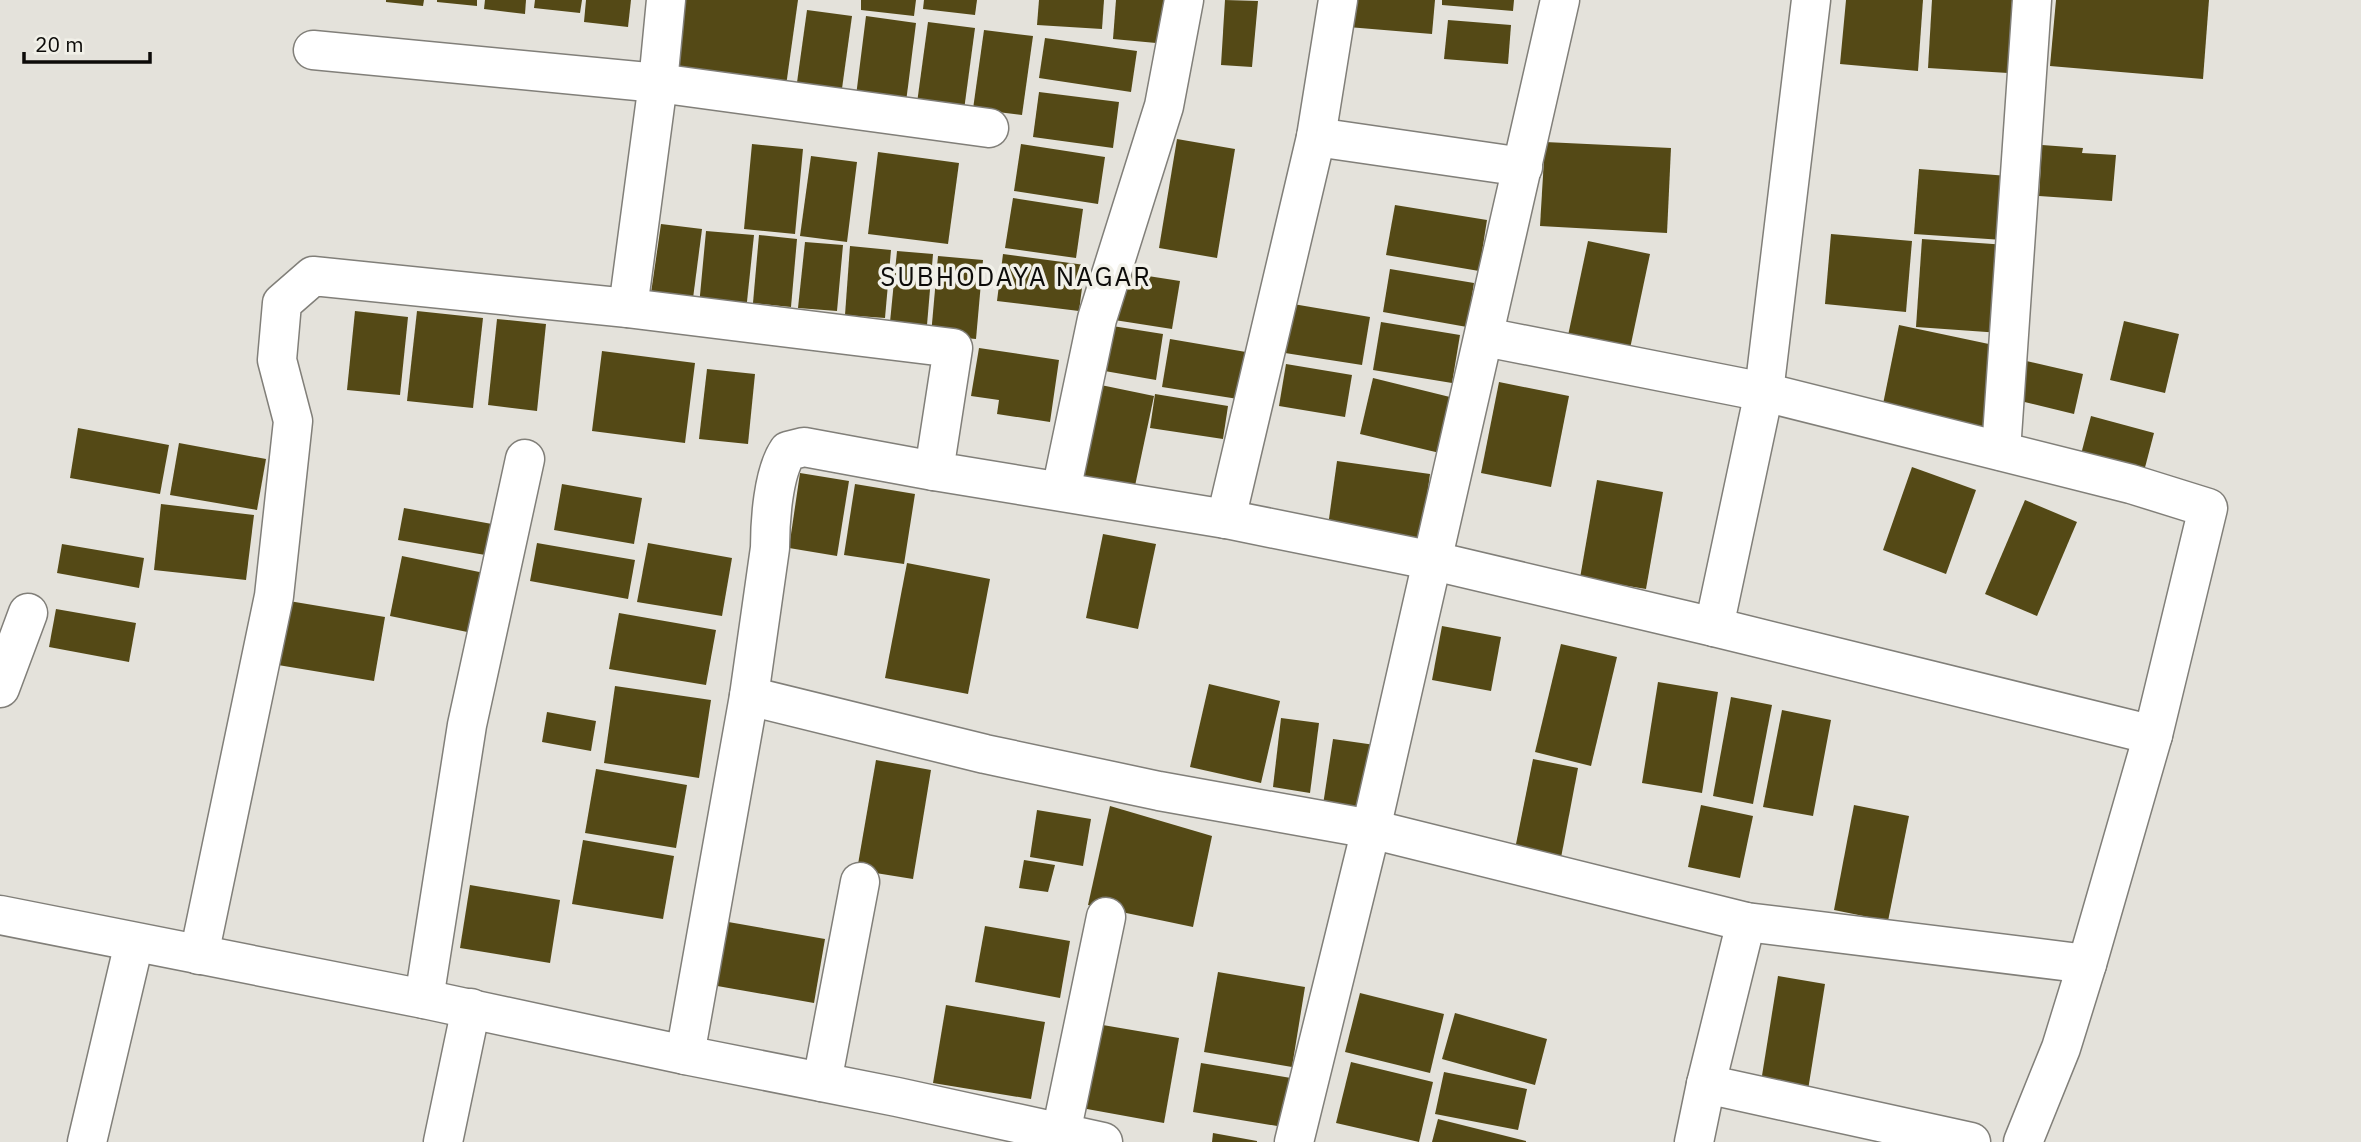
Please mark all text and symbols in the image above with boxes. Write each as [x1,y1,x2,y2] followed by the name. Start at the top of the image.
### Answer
[24,21,150,65] scale bar
[35,30,84,58] text: 20 m
[880,259,1152,293] district label: SUBHODAYA NAGAR

